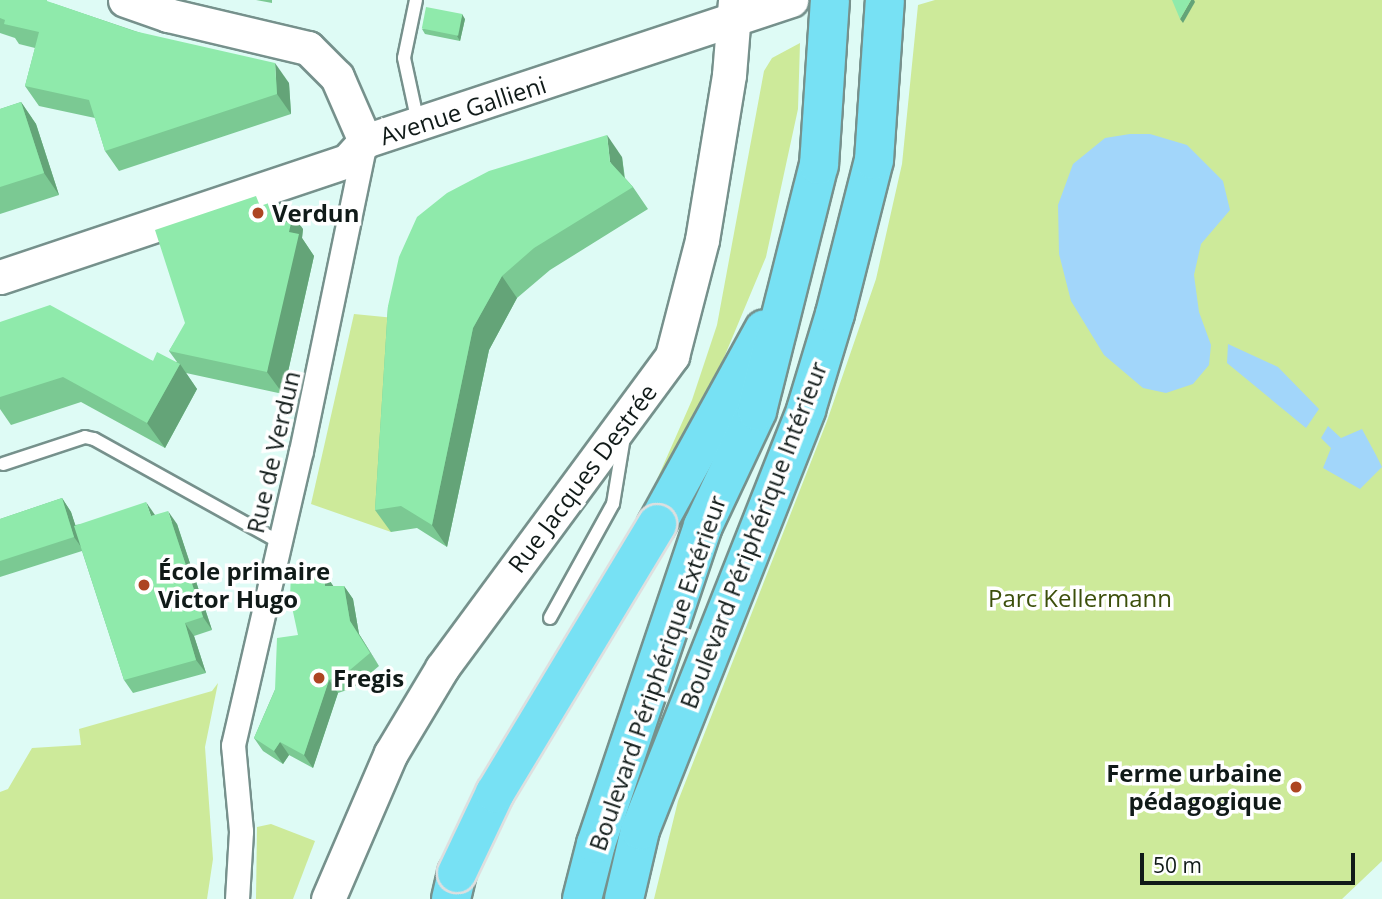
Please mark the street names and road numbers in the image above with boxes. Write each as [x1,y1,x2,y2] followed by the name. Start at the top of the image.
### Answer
[376,70,550,150] street label: Avenue Gallieni
[673,357,833,713] street label: Boulevard Périphérique Intérieur
[240,368,306,536] street label: Rue de Verdun
[502,378,662,578] street label: Rue Jacques Destrée
[583,492,731,854] street label: Boulevard Périphérique Extérieur

